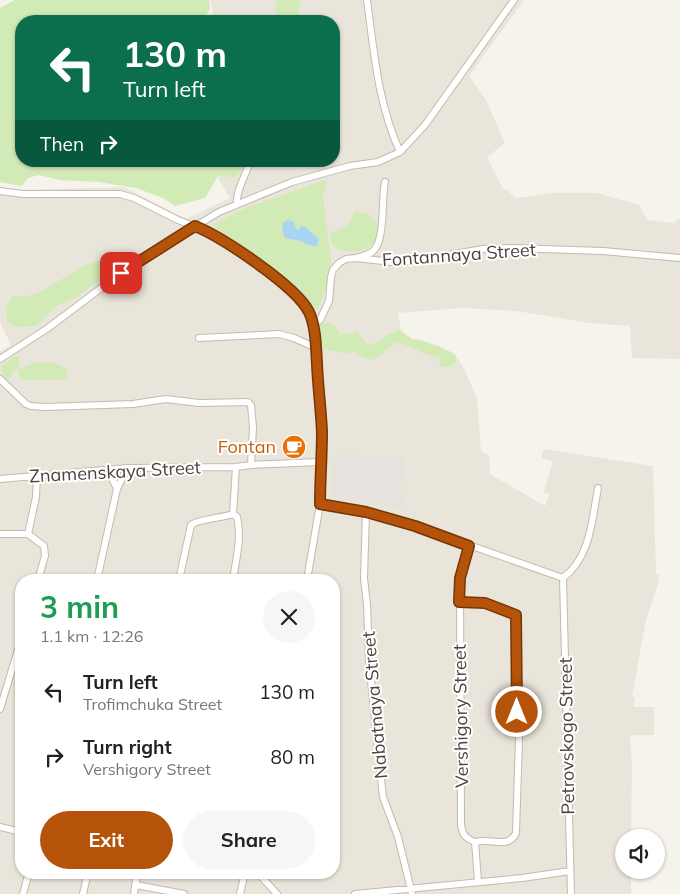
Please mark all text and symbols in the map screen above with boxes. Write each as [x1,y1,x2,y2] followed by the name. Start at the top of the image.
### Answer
[123,32,227,76] text: 130 m
[40,35,105,100] icon: left
[123,75,206,103] text: Turn left
[94,130,122,158] icon: right
[40,132,84,156] text: Then
[381,238,537,271] street label: Fontannaya Street
[100,252,142,294] pin
[107,259,135,287] icon: arrive
[281,434,307,460] cafe icon: Fontan
[218,435,276,458] place label: Fontan
[29,456,201,487] street label: Znamenskaya Street
[40,588,119,626] text: 3 min
[263,591,315,643] button: close
[40,626,143,646] text: 1.1 km · 12:26
[357,630,392,780] street label: Nabatnaya Street
[448,644,473,788] street label: Vershigory Street
[554,657,579,815] street label: Petrovskogo Street
[83,670,158,694] text: Turn left
[40,678,68,706] icon: left
[259,680,315,704] text: 130 m
[490,685,542,737] position arrow
[83,694,222,714] text: Trofimchuka Street
[83,735,172,759] text: Turn right
[40,743,68,771] icon: right
[271,745,315,769] text: 80 m
[83,759,211,779] text: Vershigory Street
[40,811,173,869] button: Exit
[183,811,315,869] button: Share
[615,829,665,879] map controls
[615,829,665,879] button: sound

